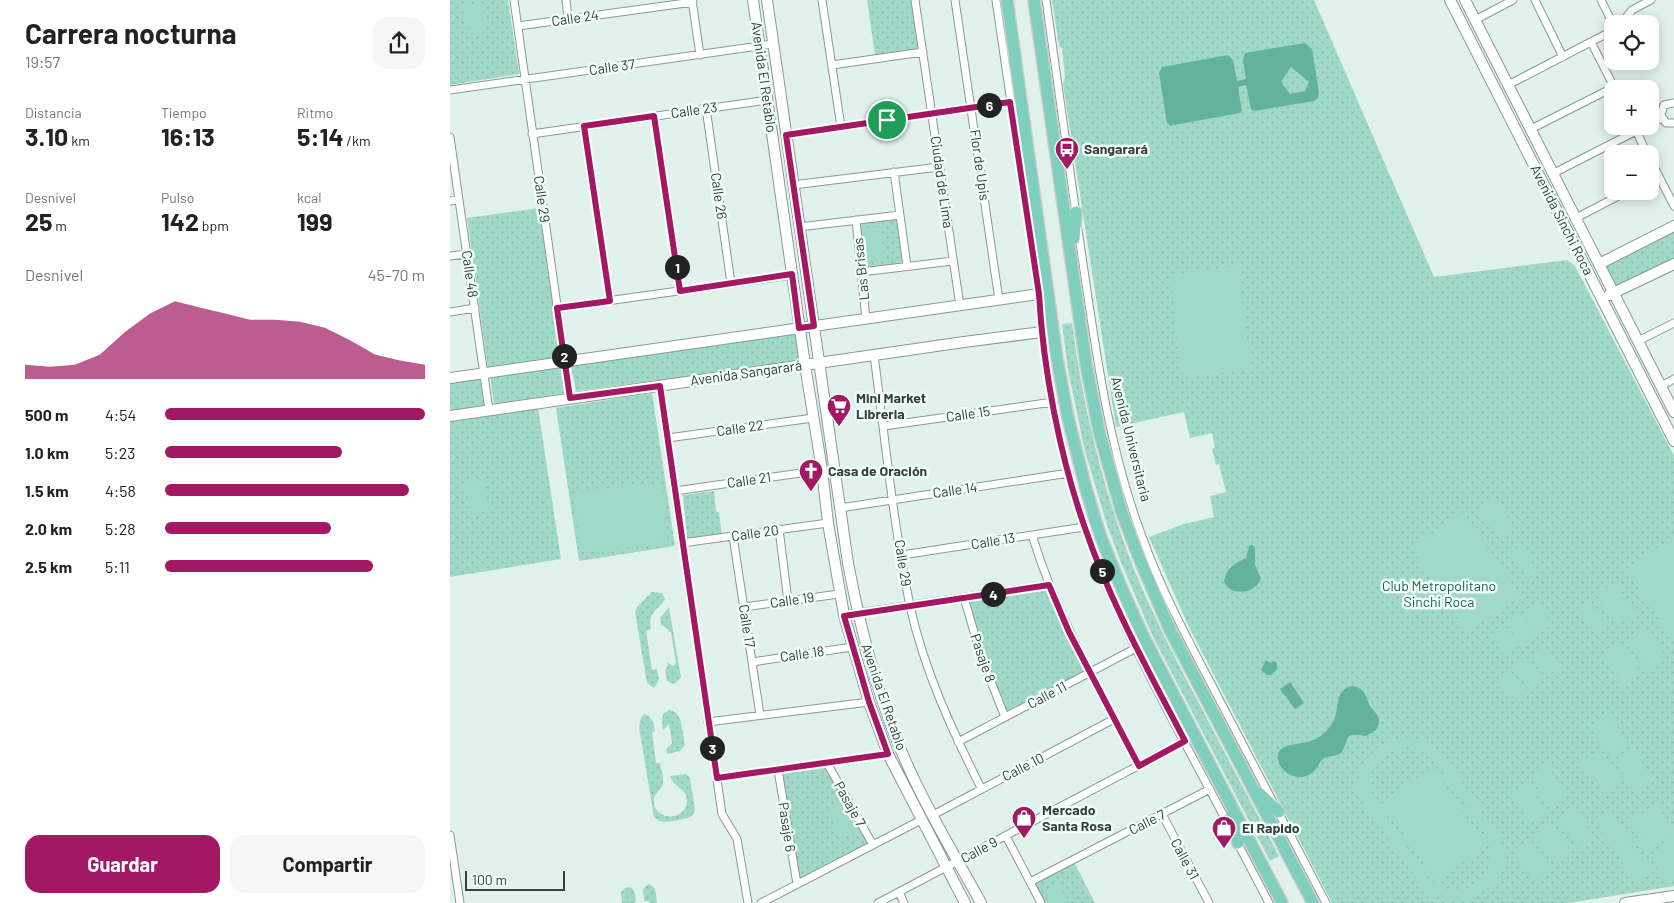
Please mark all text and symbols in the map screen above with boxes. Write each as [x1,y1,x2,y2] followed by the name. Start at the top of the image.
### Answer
[550,6,600,29] street label: Calle 24
[1604,15,1659,200] map controls
[1604,15,1659,70] button: locate
[25,16,237,50] text: Carrera nocturna
[373,17,425,69] button: share
[748,20,781,133] street label: Avenida El Retablo
[25,52,60,71] text: 19:57
[588,55,636,78] street label: Calle 37
[1604,80,1659,135] button: +
[976,92,1002,118] pin: 6
[986,97,993,114] text: 6
[670,98,718,121] street label: Calle 23
[866,99,908,141] pin
[25,104,82,121] text: Distancia
[161,104,207,121] text: Tiempo
[297,104,333,121] text: Ritmo
[873,106,901,134] icon: arrive
[25,121,68,151] text: 3.10
[161,121,215,151] text: 16:13
[297,121,344,151] text: 5:14
[967,128,994,202] street label: Flor de Upis
[68,132,90,149] text: km
[344,132,371,149] text: /km
[928,135,957,229] street label: Ciudad de Lima
[1054,136,1080,170] bus stop icon: Sangarará
[1084,140,1148,157] place label: Sangarará
[1604,145,1659,200] button: −
[1527,162,1598,278] street label: Avenida Sinchi Roca
[708,171,731,220] street label: Calle 26
[531,174,554,223] street label: Calle 29
[25,189,76,206] text: Desnivel
[161,189,194,206] text: Pulso
[297,189,321,206] text: kcal
[25,206,52,236] text: 25
[161,206,199,236] text: 142
[297,206,332,236] text: 199
[52,217,67,234] text: m
[199,217,229,234] text: bpm
[849,237,872,301] street label: Las Brisas
[459,249,482,299] street label: Calle 48
[664,254,690,280] pin: 1
[675,259,680,276] text: 1
[25,265,83,284] text: Desnivel
[368,265,425,284] text: 45–70 m
[552,344,576,368] pin: 2
[561,348,568,365] text: 2
[689,356,803,389] street label: Avenida Sangarará
[1108,375,1155,503] street label: Avenida Universitaria
[856,389,926,422] place label: Mini Market Libreria
[826,393,852,427] supermarket icon: Mini Market Libreria
[945,402,991,425] street label: Calle 15
[25,405,68,424] text: 500 m
[105,405,136,424] text: 4:54
[715,416,765,439] street label: Calle 22
[25,443,69,462] text: 1.0 km
[105,443,135,462] text: 5:23
[798,458,824,492] church icon: Casa de Oración
[828,462,927,479] place label: Casa de Oración
[726,468,772,491] street label: Calle 21
[932,478,978,501] street label: Calle 14
[25,481,69,500] text: 1.5 km
[105,481,136,500] text: 4:58
[25,519,72,538] text: 2.0 km
[105,519,136,538] text: 5:28
[730,521,780,544] street label: Calle 20
[970,529,1016,552] street label: Calle 13
[891,538,916,587] street label: Calle 29
[25,557,72,576] text: 2.5 km
[105,557,130,576] text: 5:11
[1090,558,1114,584] pin: 5
[1099,563,1106,580] text: 5
[1382,577,1496,610] park label: Club Metropolitano Sinchi Roca
[980,582,1006,606] pin: 4
[989,586,998,603] text: 4
[769,588,815,611] street label: Calle 19
[736,603,759,649] street label: Calle 17
[967,631,1000,684] street label: Pasaje 8
[858,641,911,752] street label: Avenida El Retablo
[779,642,825,665] street label: Calle 18
[1024,677,1069,712] street label: Calle 11
[700,736,724,760] pin: 3
[709,740,716,757] text: 3
[999,749,1047,784] street label: Calle 10
[831,778,870,830] street label: Pasaje 7
[775,801,800,853] street label: Pasaje 6
[1042,801,1112,834] place label: Mercado Santa Rosa
[1011,805,1037,839] shop icon: Mercado Santa Rosa
[1126,805,1168,838] street label: Calle 7
[1211,815,1237,849] shop icon: El Rapido
[1242,819,1300,836] place label: El Rapido
[957,833,1000,866] street label: Calle 9
[25,835,220,893] button: Guardar
[230,835,425,893] button: Compartir
[1168,835,1203,882] street label: Calle 31
[465,868,565,891] scale bar
[472,871,507,888] text: 100 m

